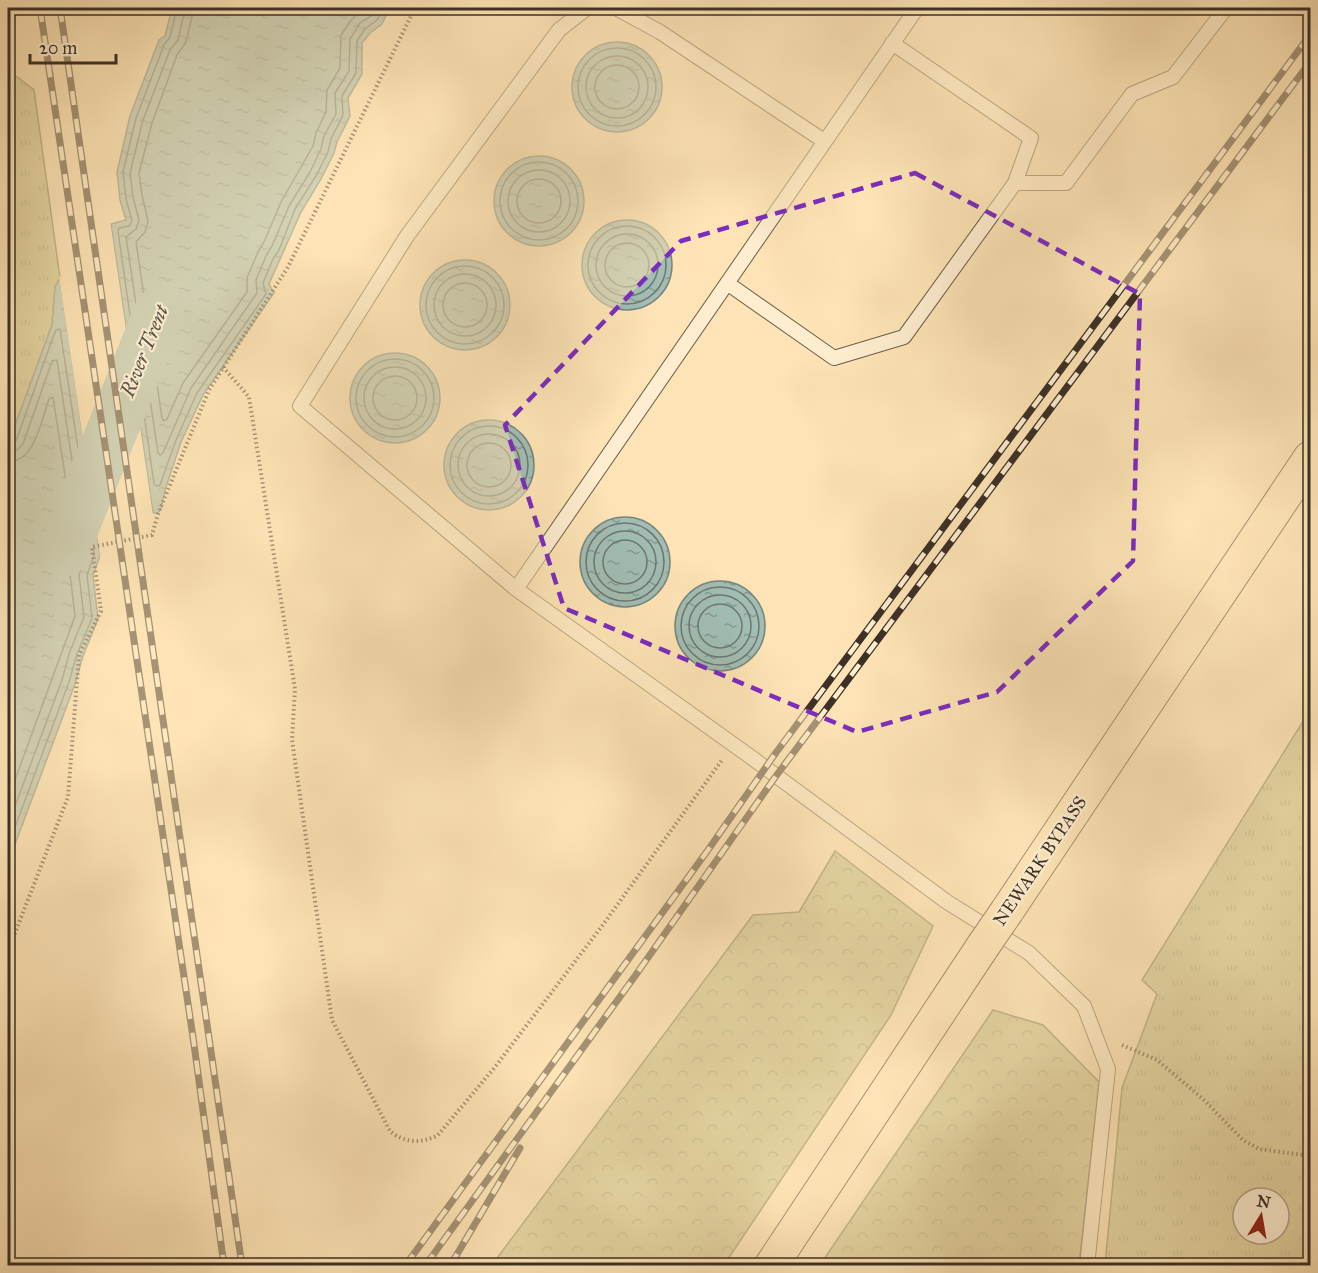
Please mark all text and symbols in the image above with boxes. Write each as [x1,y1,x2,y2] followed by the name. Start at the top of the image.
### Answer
[30,27,116,65] scale bar
[39,37,77,59] text: 20 m
[114,300,174,401] water label: River Trent
[988,792,1092,930] street label: NEWARK BYPASS
[1231,1186,1291,1246] north arrow
[1255,1191,1273,1212] text: N

